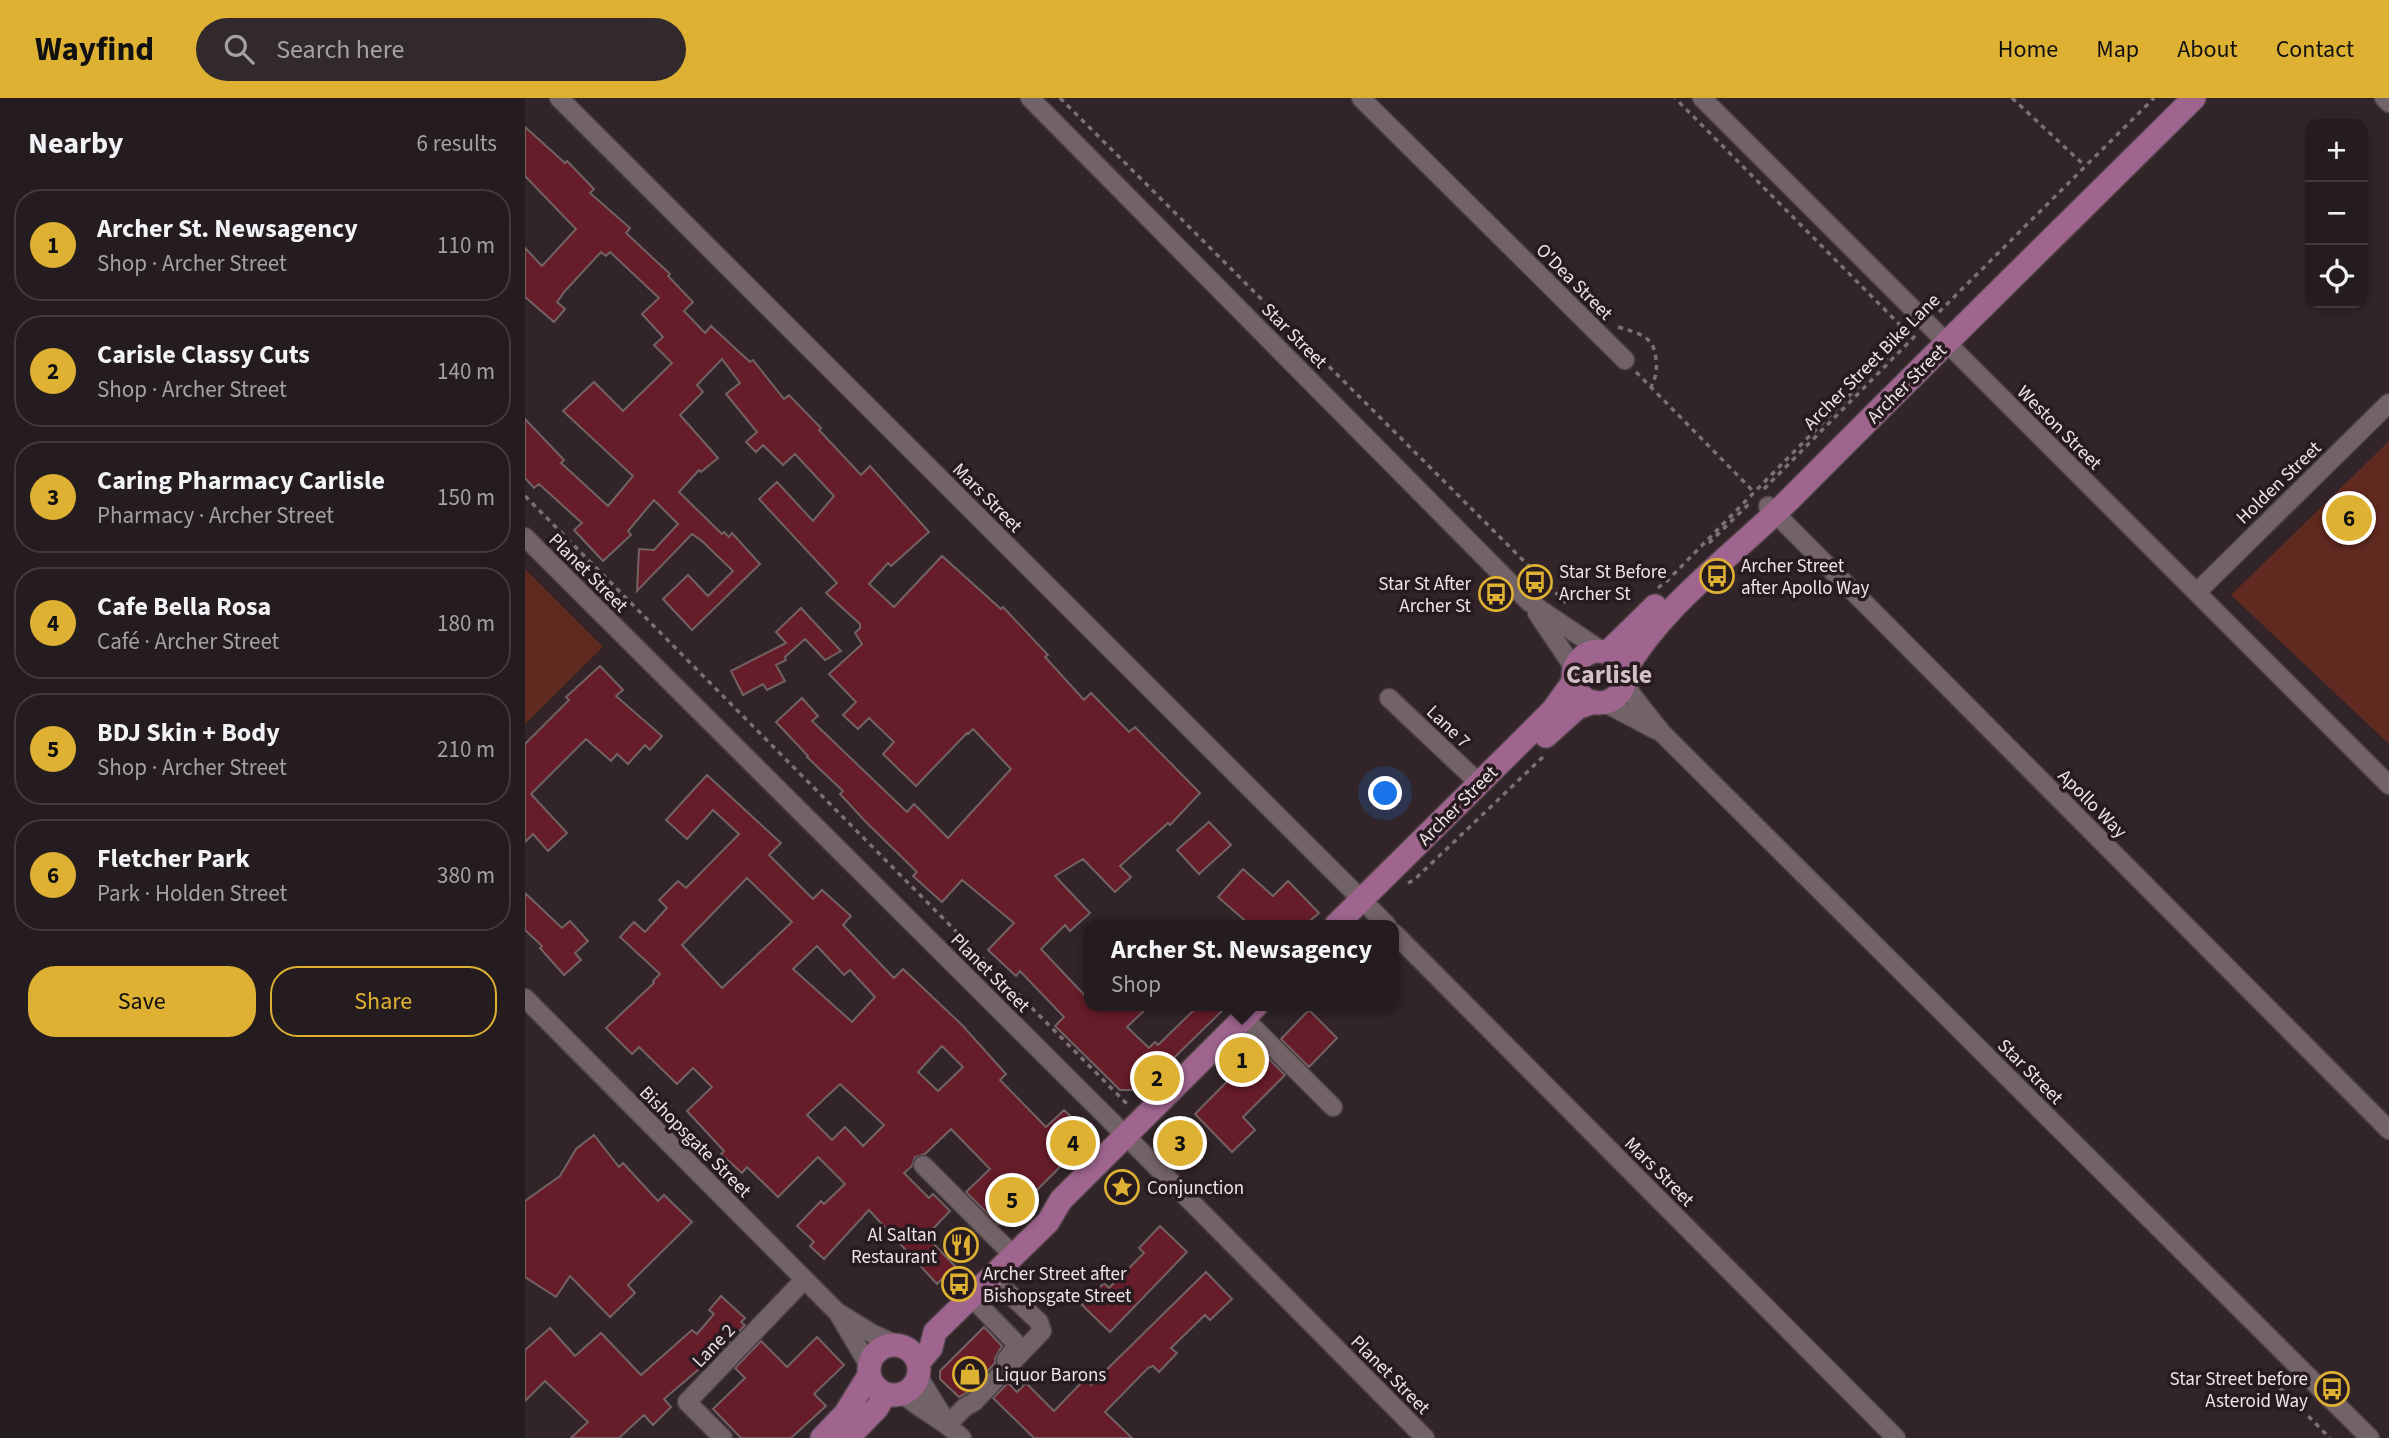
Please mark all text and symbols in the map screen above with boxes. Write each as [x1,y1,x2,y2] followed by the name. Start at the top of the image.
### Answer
[196,18,686,81] search box
[35,26,154,73] text: Wayfind
[220,30,258,68] icon: search
[276,31,404,68] text: Search here
[1998,32,2058,67] text: Home
[2096,32,2139,67] text: Map
[2177,32,2238,67] text: About
[2276,32,2354,67] text: Contact
[2305,119,2368,308] map controls
[2305,119,2368,182] button: +
[28,122,123,165] text: Nearby
[417,127,497,160] text: 6 results
[2305,182,2368,245] button: −
[97,210,358,247] text: Archer St. Newsagency
[47,229,59,262] text: 1
[437,229,495,262] text: 110 m
[1529,237,1619,327] street label: O'Dea Street
[2305,245,2368,308] button: locate
[97,247,287,280] text: Shop · Archer Street
[1798,288,1944,434] street label: Archer Street Bike Lane
[1255,297,1333,375] street label: Star Street
[97,336,310,373] text: Carisle Classy Cuts
[1861,338,1951,428] street label: Archer Street
[47,355,59,388] text: 2
[437,355,495,388] text: 140 m
[97,373,287,406] text: Shop · Archer Street
[2010,380,2108,477] street label: Weston Street
[2230,435,2328,531] street label: Holden Street
[946,457,1028,540] street label: Mars Street
[97,462,385,499] text: Caring Pharmacy Carlisle
[47,481,59,514] text: 3
[437,481,495,514] text: 150 m
[2326,492,2372,544] pin: 6
[97,499,334,532] text: Pharmacy · Archer Street
[542,527,634,619] street label: Planet Street
[1741,553,1870,602] place label: Archer Street after Apollo Way
[1698,557,1736,595] bus stop icon: Archer Street after Apollo Way
[1559,559,1667,608] place label: Star St Before Archer St
[1516,563,1554,601] bus stop icon: Star St Before Archer St
[1378,571,1472,620] place label: Star St After Archer St
[1477,575,1515,613] bus stop icon: Star St After Archer St
[97,588,271,625] text: Cafe Bella Rosa
[47,607,59,640] text: 4
[437,607,495,640] text: 180 m
[97,625,279,658] text: Café · Archer Street
[1566,656,1652,693] district label: Carlisle
[1420,699,1476,755] street label: Lane 7
[97,714,280,751] text: BDJ Skin + Body
[47,733,59,766] text: 5
[437,733,495,766] text: 210 m
[97,751,287,784] text: Shop · Archer Street
[1412,760,1504,852] street label: Archer Street
[2051,763,2133,845] street label: Apollo Way
[1368,776,1402,810] your location
[97,840,250,877] text: Fletcher Park
[47,859,59,892] text: 6
[437,859,495,892] text: 380 m
[97,877,287,910] text: Park · Holden Street
[1084,920,1399,1011] popup
[944,927,1036,1019] street label: Planet Street
[1111,931,1372,968] text: Archer St. Newsagency
[28,966,256,1037] button: Save
[270,966,497,1037] button: Share
[1111,968,1161,1001] text: Shop
[1991,1033,2069,1111] street label: Star Street
[1219,1034,1265,1086] pin: 1
[1134,1052,1180,1104] pin: 2
[633,1080,757,1205] street label: Bishopsgate Street
[1050,1117,1096,1169] pin: 4
[1157,1117,1203,1169] pin: 3
[1618,1131,1700,1214] street label: Mars Street
[1103,1168,1141,1206] place icon: Conjunction
[989,1174,1035,1226] pin: 5
[1147,1175,1244,1202] place label: Conjunction
[851,1222,938,1271] place label: Al Saltan Restaurant
[942,1226,980,1264] restaurant icon: Al Saltan Restaurant
[983,1261,1132,1310] place label: Archer Street after Bishopsgate Street
[940,1265,978,1303] bus stop icon: Archer Street after Bishopsgate Street
[686,1318,742,1374] street label: Lane 2
[1344,1329,1436,1421] street label: Planet Street
[951,1355,989,1393] shop icon: Liquor Barons
[995,1362,1106,1389] place label: Liquor Barons
[2170,1366,2308,1415] place label: Star Street before Asteroid Way
[2313,1370,2351,1408] bus stop icon: Star Street before Asteroid Way

